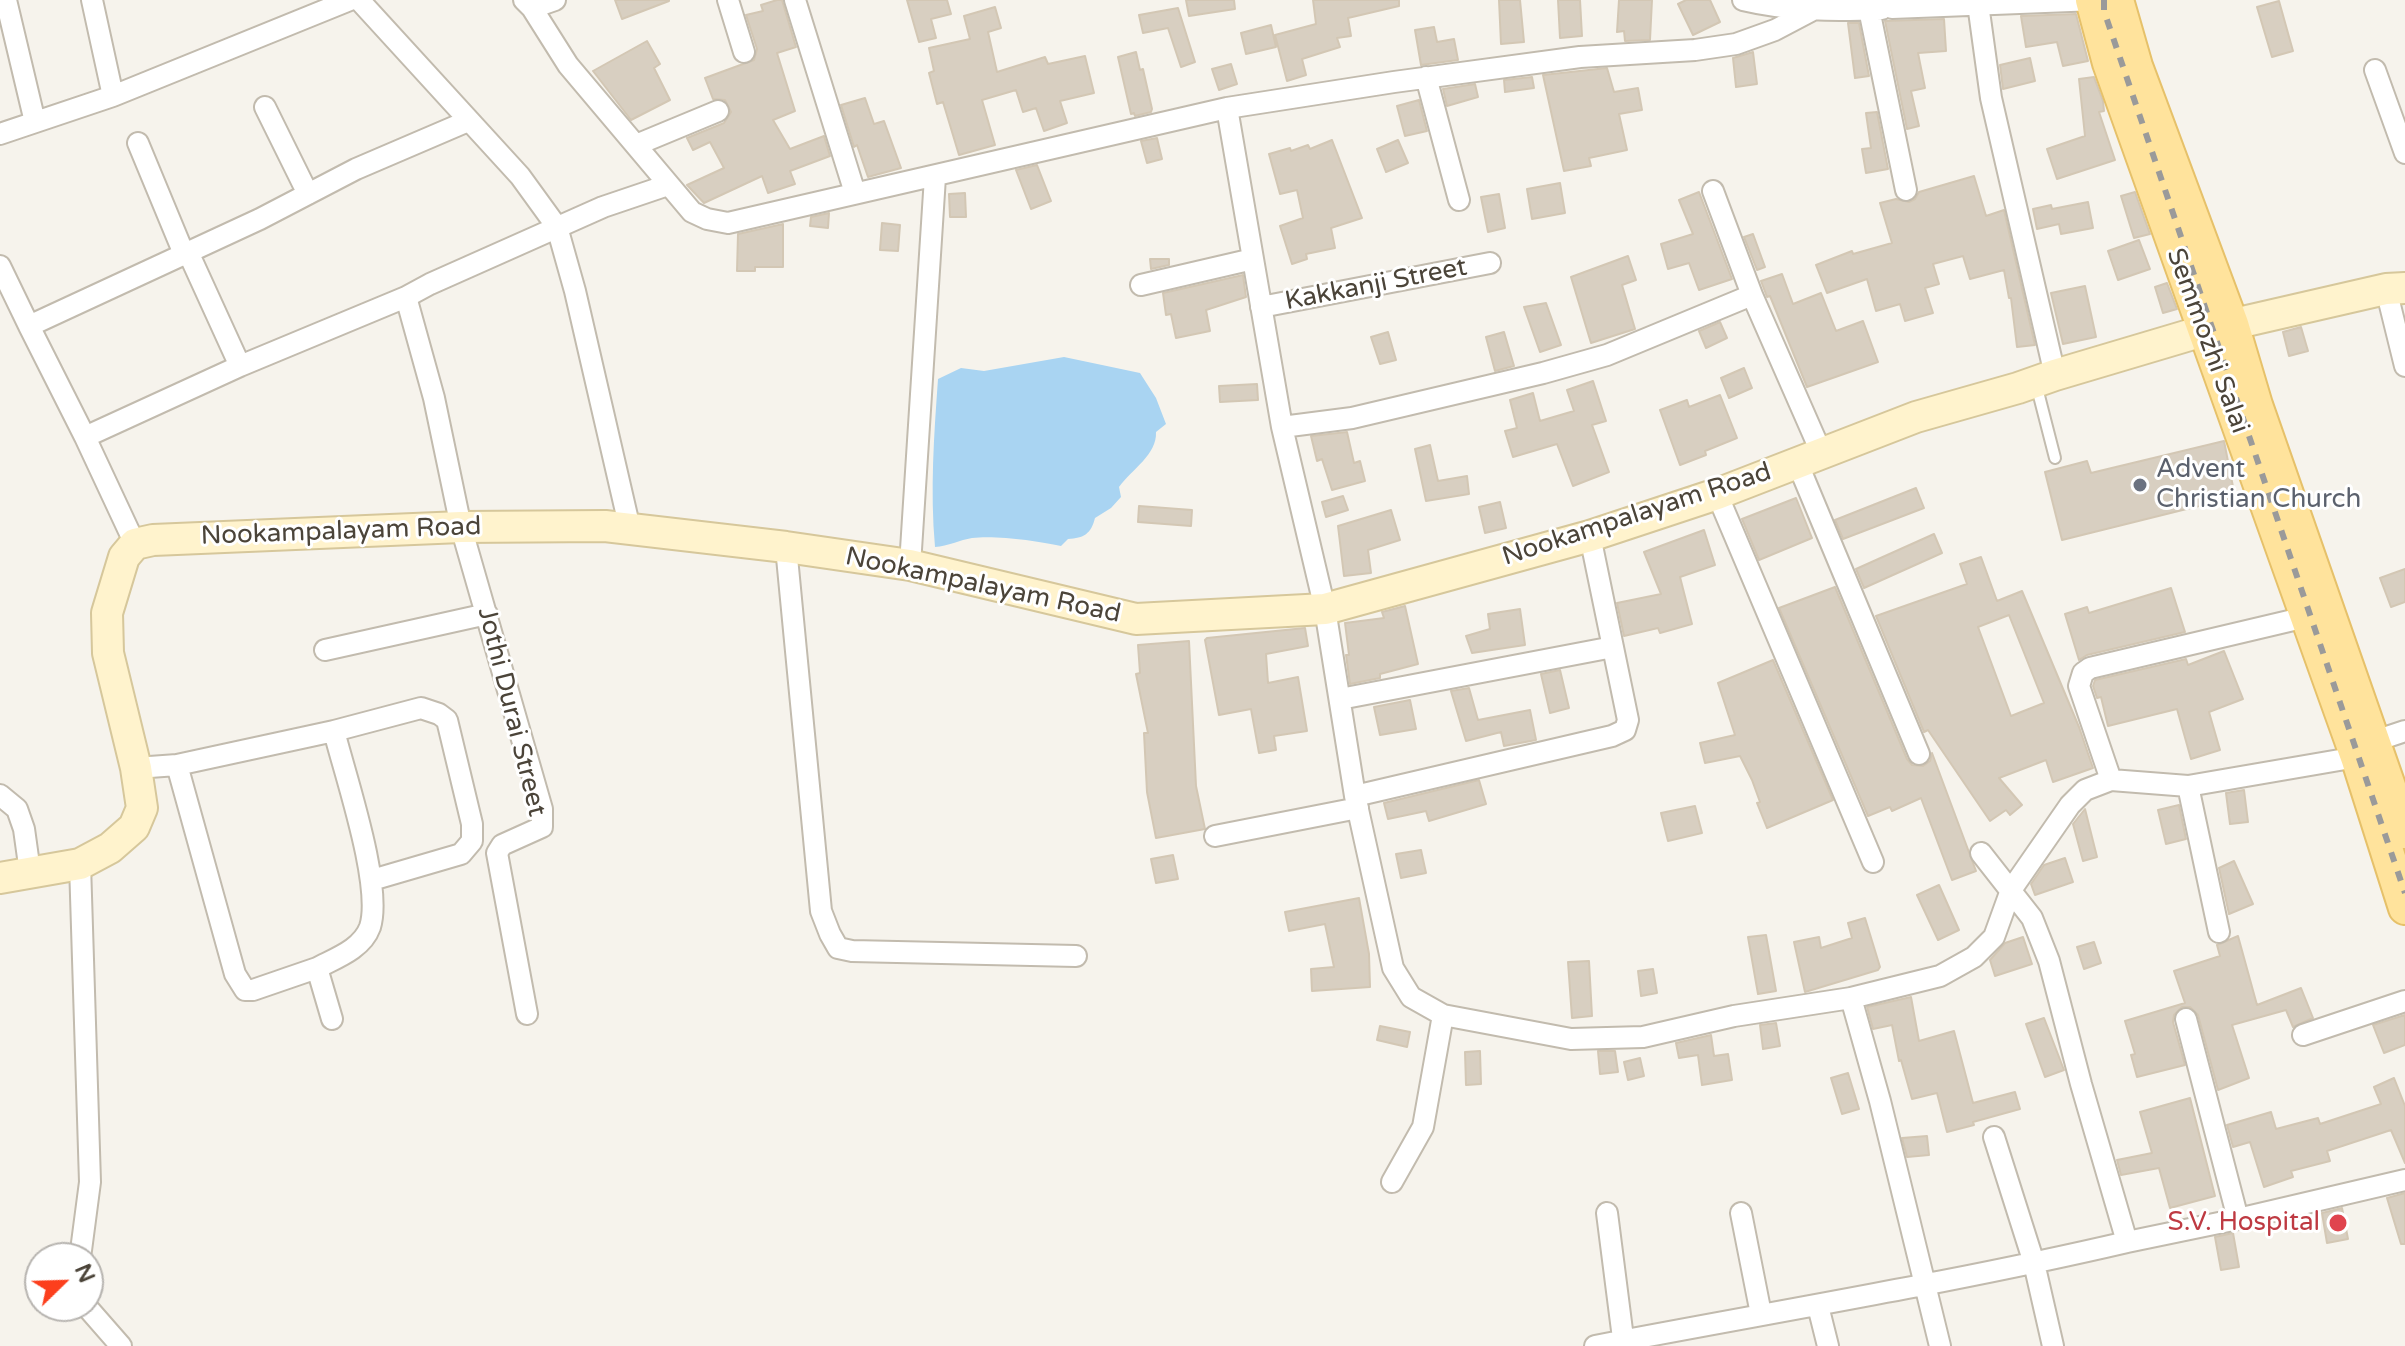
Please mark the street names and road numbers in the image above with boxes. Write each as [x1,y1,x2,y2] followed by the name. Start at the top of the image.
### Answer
[2159,244,2255,438] street label: Semmozhi Salai
[1282,252,1470,318] street label: Kakkanji Street
[1499,457,1775,573] street label: Nookampalayam Road
[200,512,482,552] street label: Nookampalayam Road
[842,542,1124,630] street label: Nookampalayam Road
[470,604,552,820] street label: Jothi Durai Street

